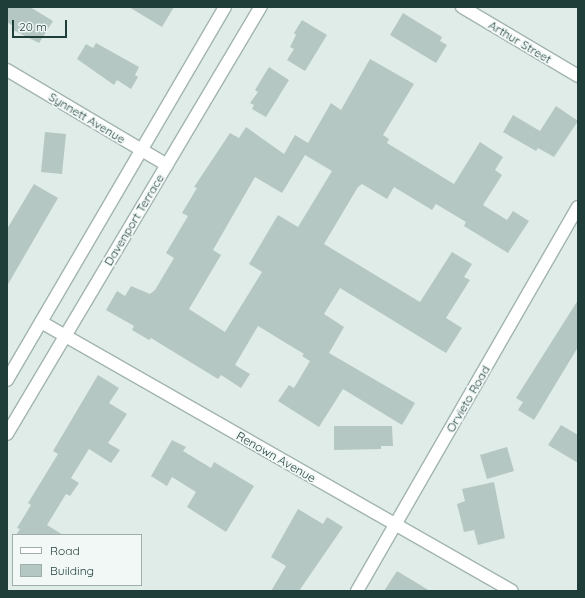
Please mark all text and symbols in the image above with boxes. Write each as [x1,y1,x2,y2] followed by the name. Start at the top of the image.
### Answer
[14,12,69,38] scale bar
[486,18,554,66] street label: Arthur Street
[19,19,47,34] text: 20 m
[46,90,128,146] street label: Synnett Avenue
[101,172,167,268] street label: Davenport Terrace
[443,363,493,435] street label: Orvieto Road
[234,428,318,486] street label: Renown Avenue
[12,534,142,586] legend
[50,543,80,558] text: Road
[50,563,94,578] text: Building

